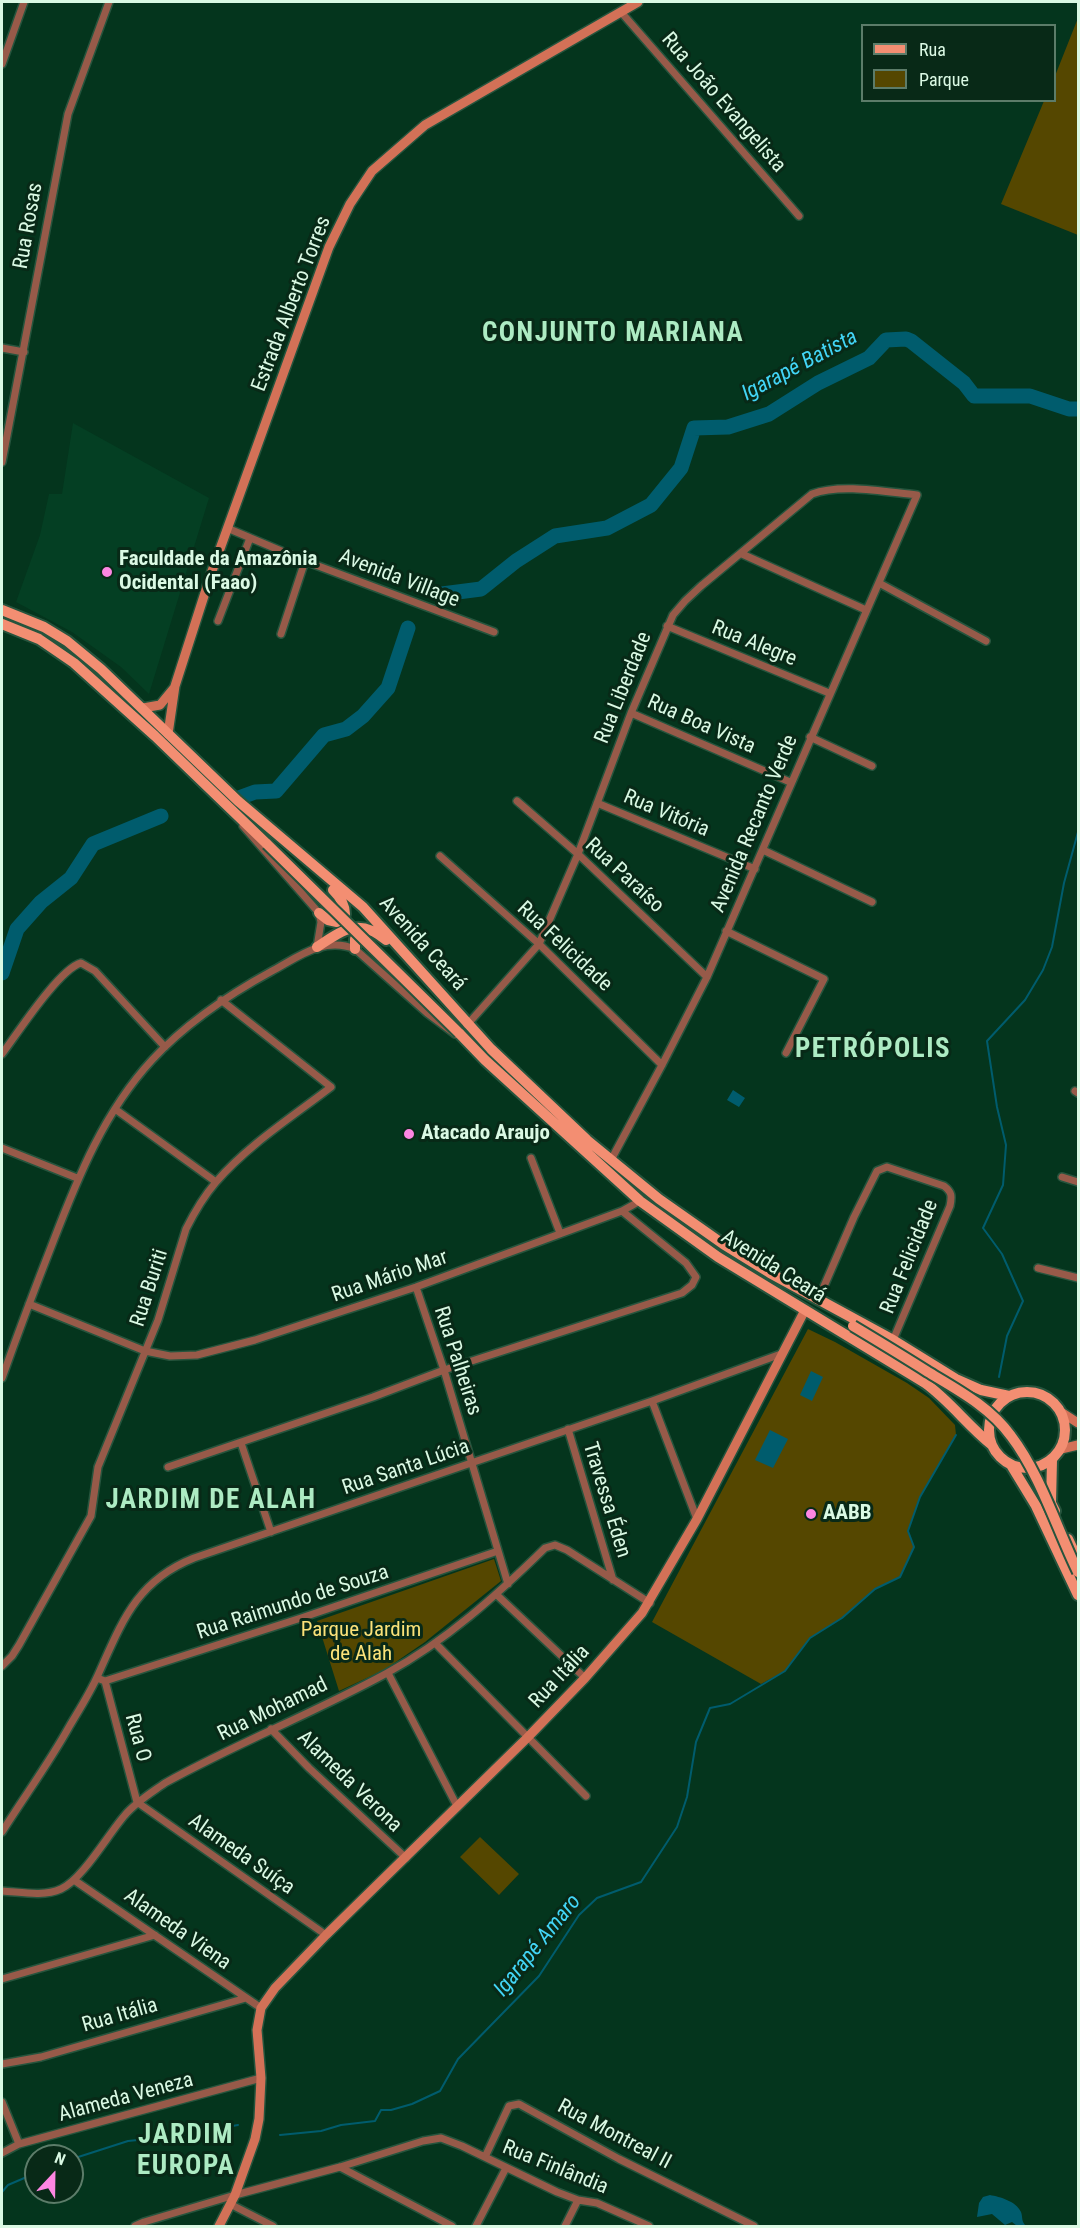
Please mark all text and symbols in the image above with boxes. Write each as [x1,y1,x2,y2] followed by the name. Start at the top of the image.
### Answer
[861,24,1056,102] legend
[655,28,791,178] street label: Rua João Evangelista
[919,39,946,60] text: Rua
[919,69,969,90] text: Parque
[9,181,49,271] street label: Rua Rosas
[247,213,337,395] street label: Estrada Alberto Torres
[482,318,744,350] district label: CONJUNTO MARIANA
[738,324,862,408] water label: Igarapé Batista
[335,544,463,614] street label: Avenida Village
[119,547,317,597] place label: Faculdade da Amazônia Ocidental (Faao)
[100,565,114,579] marker: Faculdade da Amazônia Ocidental (Faao)
[708,616,800,672] street label: Rua Alegre
[590,629,658,747] street label: Rua Liberdade
[643,690,759,760] street label: Rua Boa Vista
[706,731,804,917] street label: Avenida Recanto Verde
[619,785,713,843] street label: Rua Vitória
[579,833,669,919] street label: Rua Paraíso
[373,892,471,996] street label: Avenida Ceará
[511,897,617,997] street label: Rua Felicidade
[795,1034,951,1066] district label: PETRÓPOLIS
[421,1121,550,1147] place label: Atacado Araujo
[402,1127,416,1141] marker: Atacado Araujo
[876,1196,944,1318] street label: Rua Felicidade
[716,1225,830,1309] street label: Avenida Ceará
[329,1245,451,1309] street label: Rua Mário Mar
[126,1246,174,1330] street label: Rua Buriti
[428,1303,486,1419] street label: Rua Palheiras
[339,1434,473,1502] street label: Rua Santa Lúcia
[576,1439,636,1561] street label: Travessa Éden
[106,1485,316,1517] district label: JARDIM DE ALAH
[823,1501,872,1527] place label: AABB
[804,1507,818,1521] marker: AABB
[194,1560,392,1646] street label: Rua Raimundo de Souza
[301,1618,421,1668] park label: Parque Jardim de Alah
[524,1640,596,1714] street label: Rua Itália
[214,1673,332,1747] street label: Rua Mohamad
[119,1711,155,1765] street label: Rua O
[291,1726,407,1838] street label: Alameda Verona
[183,1809,299,1901] street label: Alameda Suíça
[119,1884,235,1976] street label: Alameda Viena
[489,1890,587,2002] water label: Igarapé Amaro
[79,1993,161,2039] street label: Rua Itália
[56,2068,196,2128] street label: Alameda Veneza
[553,2094,675,2176] street label: Rua Montreal II
[137,2120,235,2183] district label: JARDIM EUROPA
[499,2135,611,2201] street label: Rua Finlândia
[24,2144,84,2204] north arrow
[52,2148,68,2169] text: N

